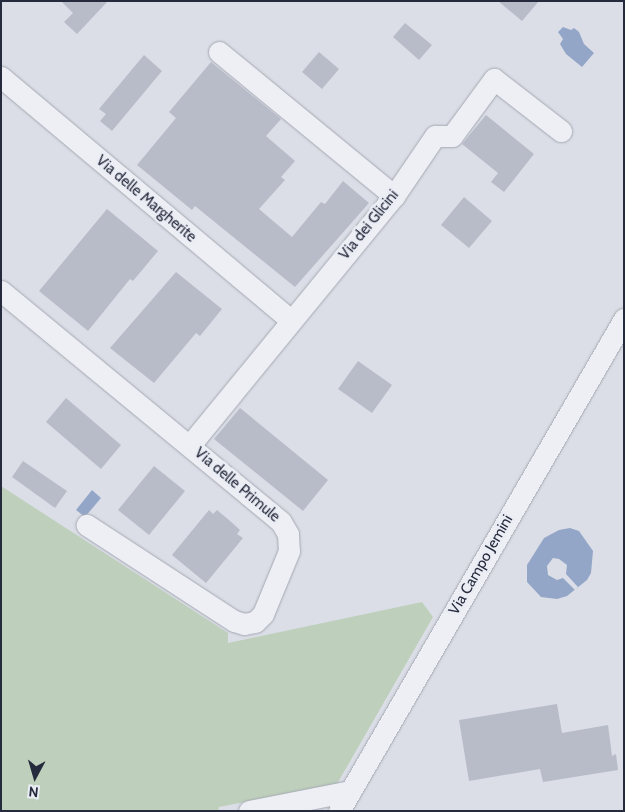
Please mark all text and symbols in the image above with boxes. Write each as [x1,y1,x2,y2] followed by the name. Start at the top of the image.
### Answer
[92,152,200,246] street label: Via delle Margherite
[335,187,403,263] street label: Via dei Glicini
[191,444,283,526] street label: Via delle Primule
[445,512,517,618] street label: Via Campo Jemini
[10,752,60,802] north arrow
[28,782,39,801] text: N

